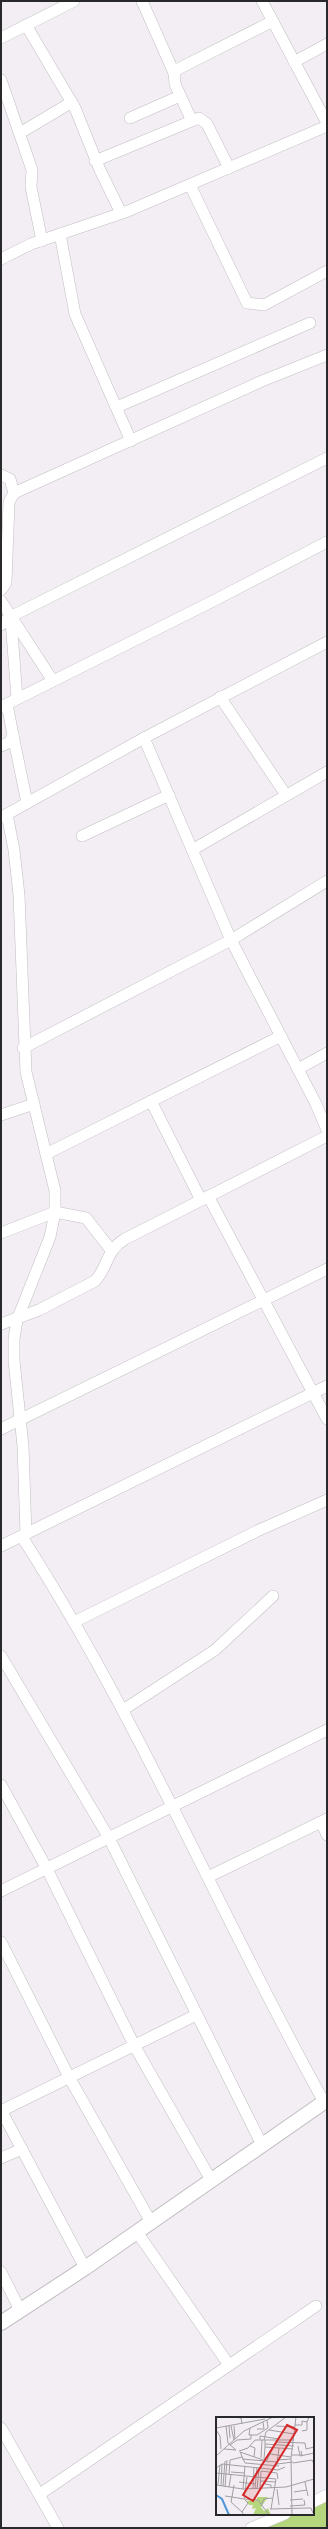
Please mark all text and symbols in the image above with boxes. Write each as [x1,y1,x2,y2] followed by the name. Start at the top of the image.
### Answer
[216,2417,314,2515] inset map

